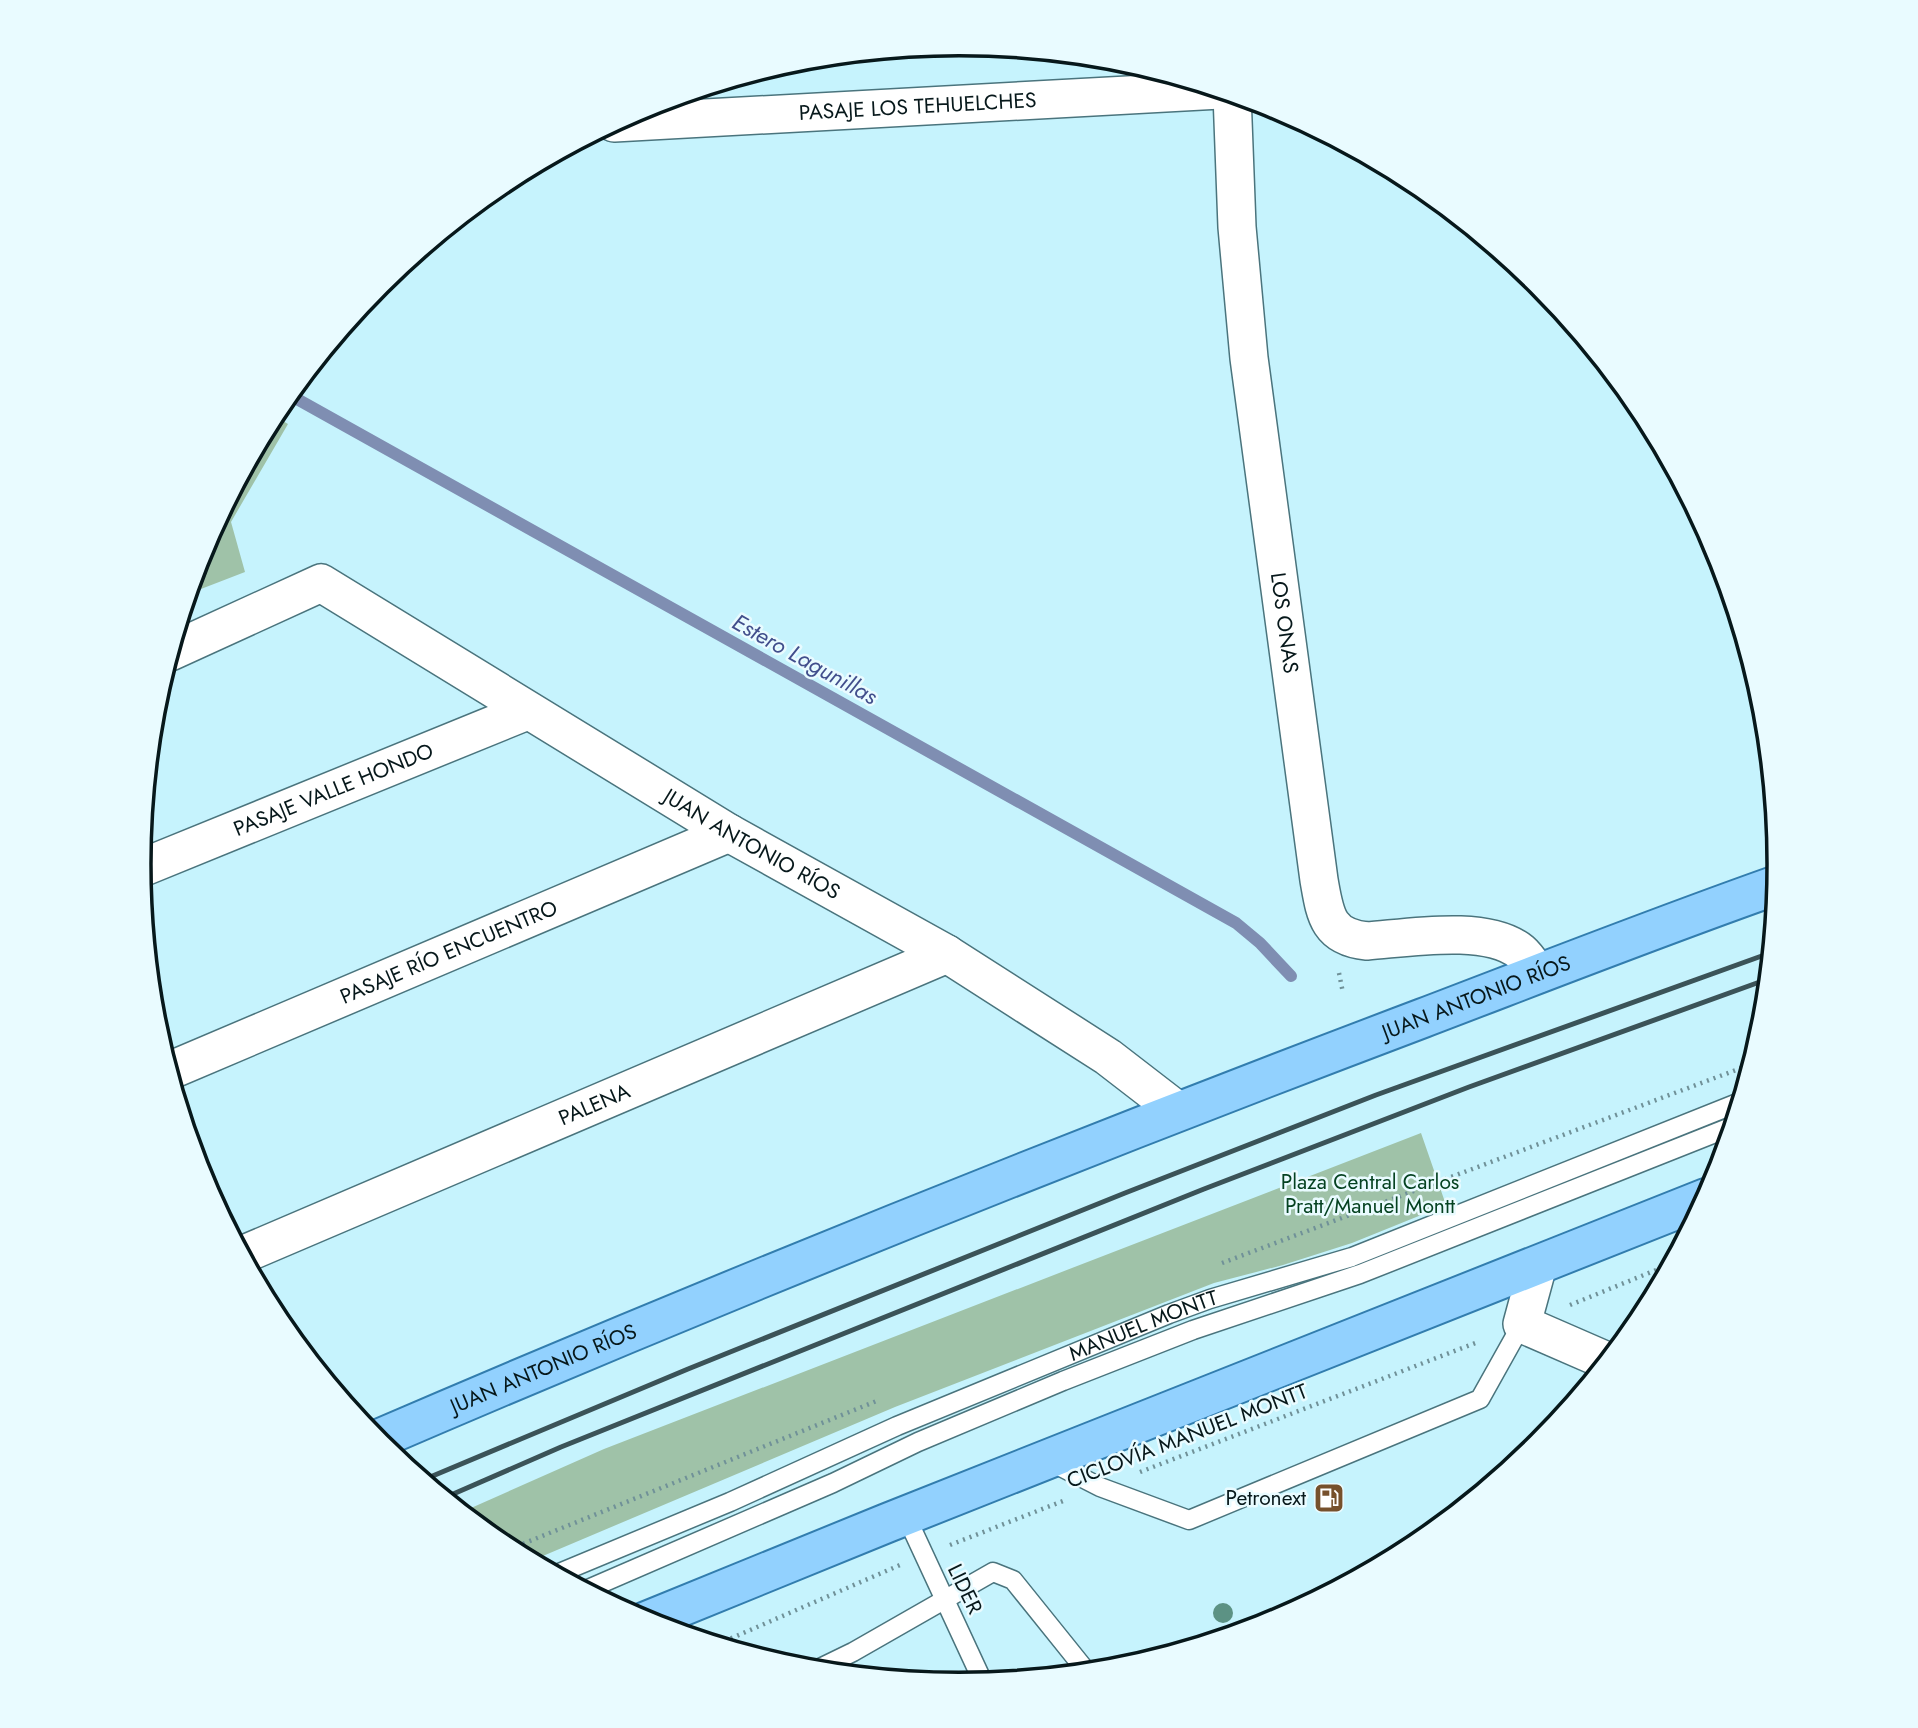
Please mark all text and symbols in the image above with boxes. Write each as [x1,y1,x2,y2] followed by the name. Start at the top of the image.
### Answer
[798,85,1037,128] street label: PASAJE LOS TEHUELCHES
[1263,571,1306,675] street label: LOS ONAS
[726,605,885,713] water label: Estero Lagunillas
[229,736,438,844] street label: PASAJE VALLE HONDO
[655,780,846,907] street label: JUAN ANTONIO RÍOS
[336,893,562,1012] street label: PASAJE RÍO ENCUENTRO
[1375,948,1575,1048] street label: JUAN ANTONIO RÍOS
[554,1076,635,1133] street label: PALENA
[1281,1167,1459,1221] park label: Plaza Central Carlos Pratt/Manuel Montt
[1064,1283,1221,1369] street label: MANUEL MONTT
[443,1316,641,1423] street label: JUAN ANTONIO RÍOS
[1062,1376,1312,1496] street label: CICLOVÍA MANUEL MONTT
[1312,1481,1346,1515] fuel station icon: Petronext
[1226,1483,1306,1513] place label: Petronext
[940,1559,990,1619] street label: LIDER

